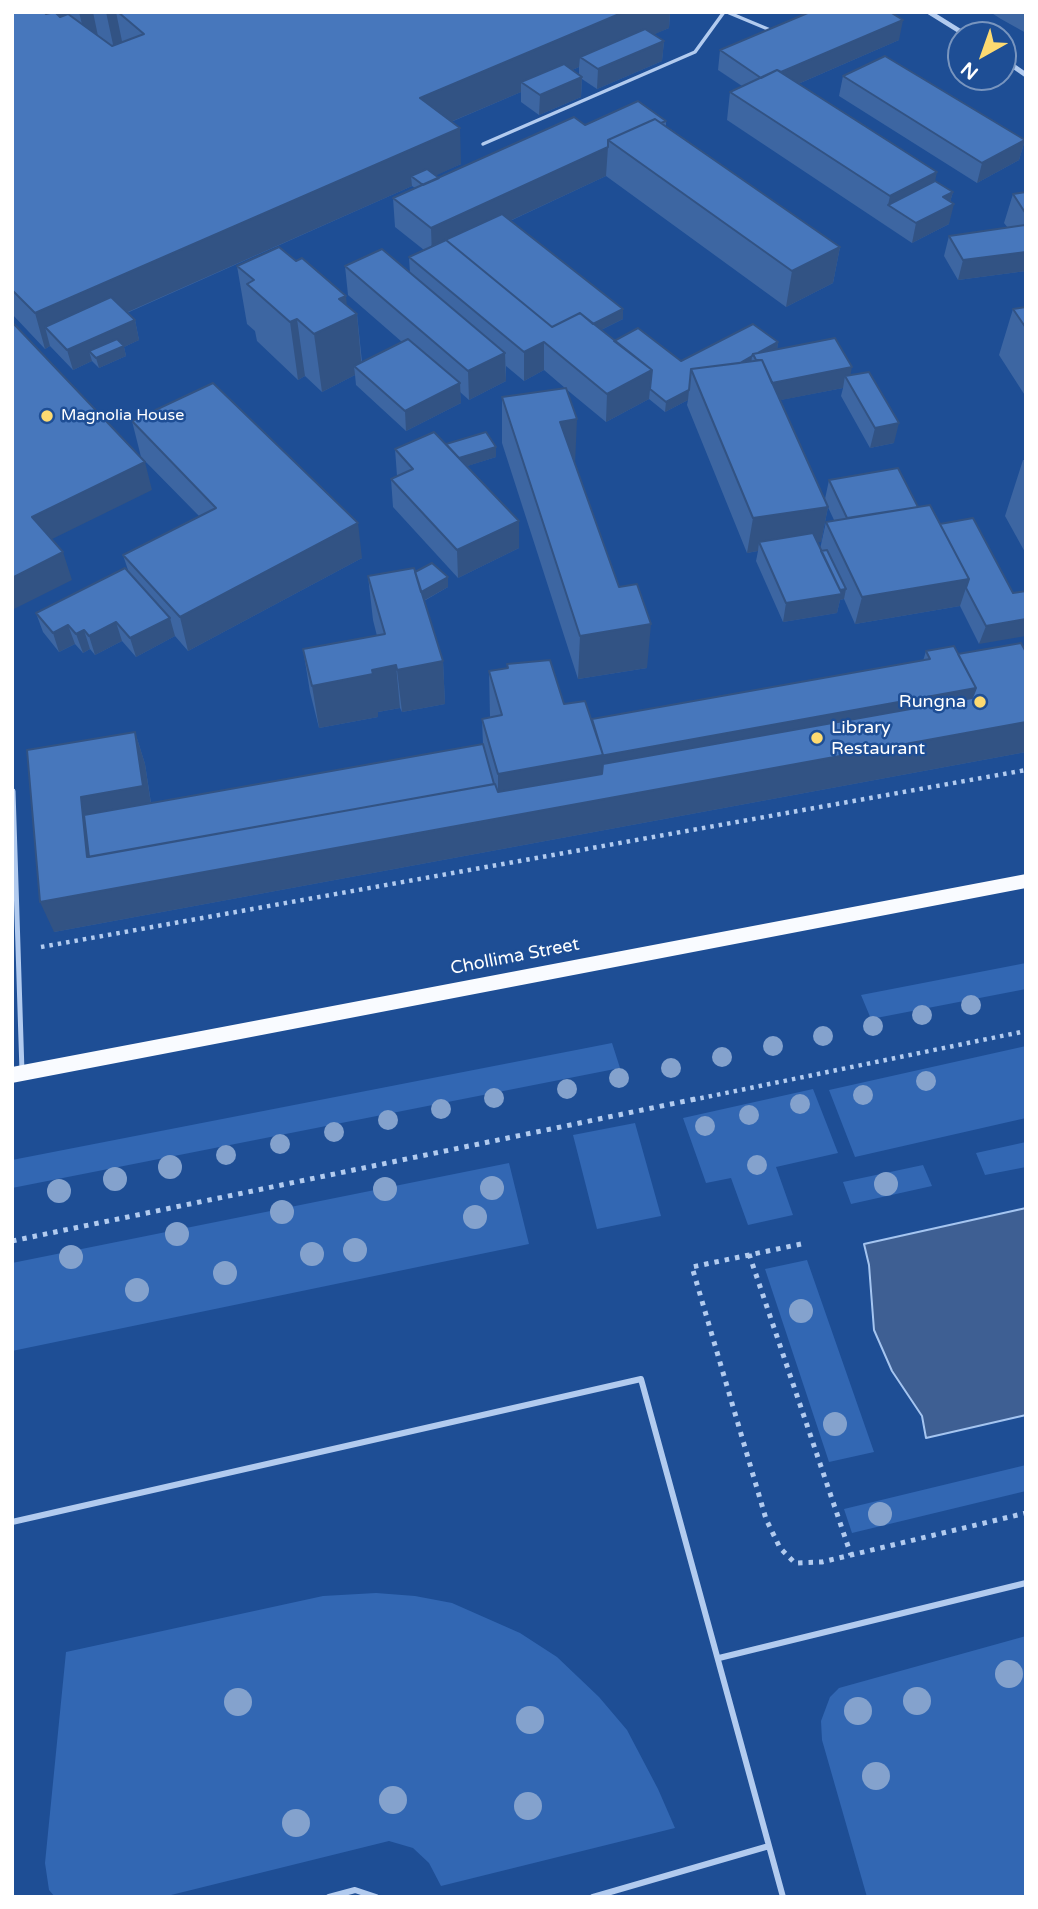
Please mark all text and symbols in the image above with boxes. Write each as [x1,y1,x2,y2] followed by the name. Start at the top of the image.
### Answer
[947,21,1017,91] north arrow
[957,57,983,84] text: N
[61,406,184,426] place label: Magnolia House
[39,408,55,424] marker: Magnolia House
[899,691,966,713] place label: Rungna
[972,694,988,710] marker: Rungna
[831,717,925,760] place label: Library Restaurant
[809,730,825,746] marker: Library Restaurant
[449,934,581,980] street label: Chollima Street

